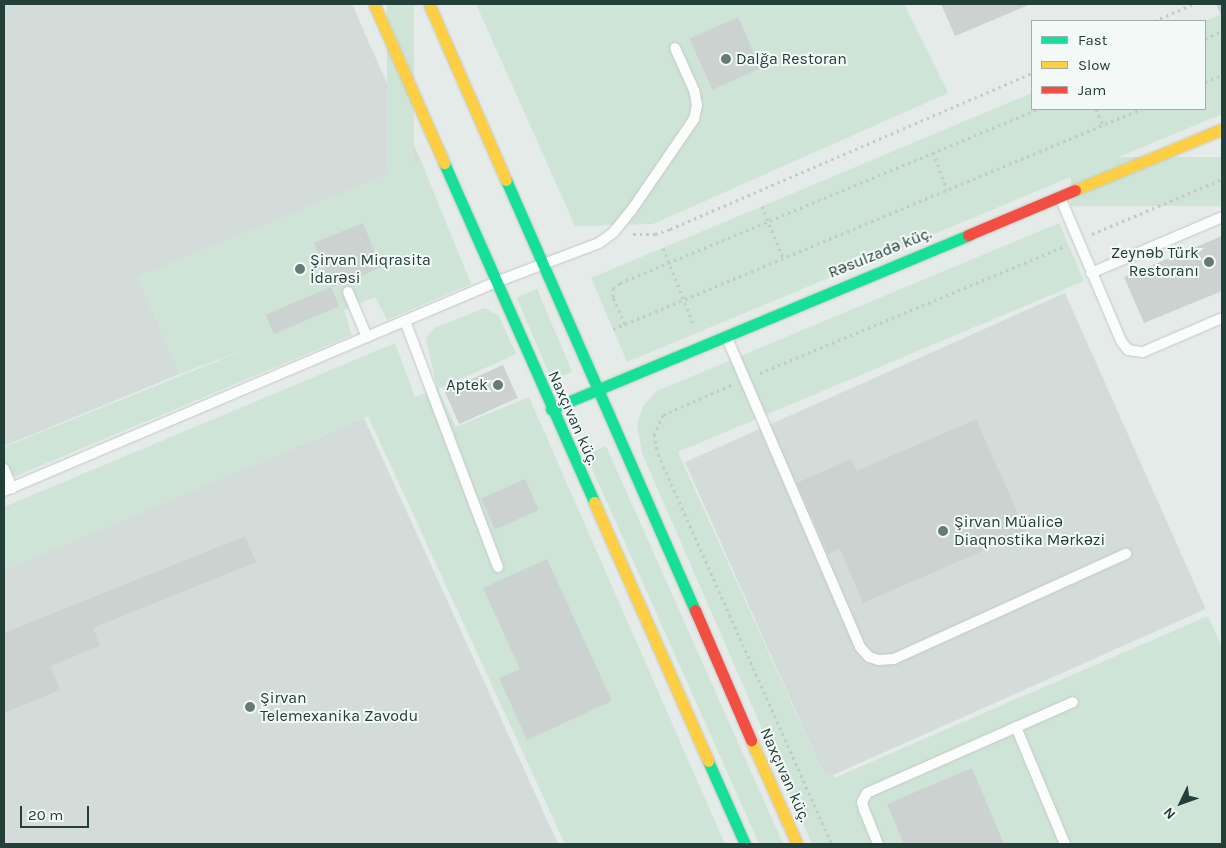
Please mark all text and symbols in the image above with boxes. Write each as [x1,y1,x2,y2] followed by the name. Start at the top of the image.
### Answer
[1031,20,1206,110] legend
[1078,31,1107,49] text: Fast
[736,49,847,69] place label: Dalğa Restoran
[720,53,732,65] marker: Dalğa Restoran
[1078,56,1110,74] text: Slow
[1078,81,1106,99] text: Jam
[826,224,934,282] street label: Rəsulzadə küç.
[1111,243,1199,281] place label: Zeynəb Türk Restoranı
[310,250,431,288] place label: Şirvan Miqrasita İdarəsi
[1203,256,1215,268] marker: Zeynəb Türk Restoranı
[294,263,306,275] marker: Şirvan Miqrasita İdarəsi
[544,368,602,468] street label: Naxçıvan küç.
[446,375,488,395] place label: Aptek
[492,379,504,391] marker: Aptek
[954,512,1105,550] place label: Şirvan Müalicə Diaqnostika Mərkəzi
[936,524,950,538] marker: Şirvan Müalicə Diaqnostika Mərkəzi
[260,688,418,726] place label: Şirvan Telemexanika Zavodu
[244,701,256,713] marker: Şirvan Telemexanika Zavodu
[756,725,814,825] street label: Naxçıvan küç.
[1156,778,1206,828] north arrow
[22,796,91,828] scale bar
[1160,804,1179,823] text: N
[28,806,63,824] text: 20 m

